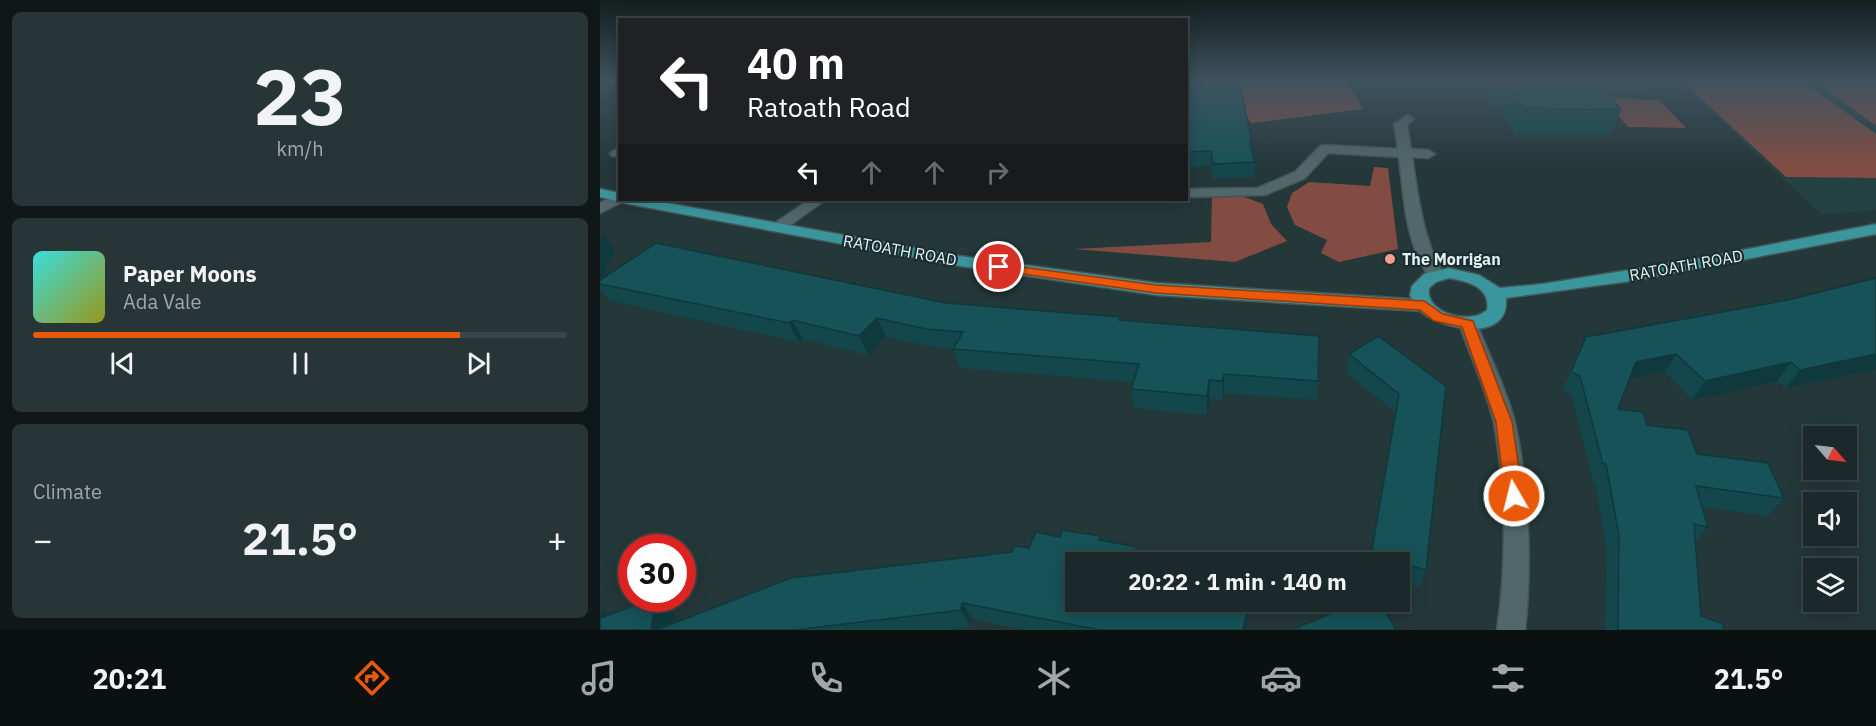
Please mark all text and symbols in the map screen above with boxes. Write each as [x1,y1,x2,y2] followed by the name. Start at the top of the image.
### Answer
[747,36,845,91] text: 40 m
[648,42,726,120] icon: left
[253,45,347,146] text: 23
[747,89,911,124] text: Ratoath Road
[276,135,324,162] text: km/h
[792,156,825,189] icon: left
[855,156,888,189] icon: ahead
[918,156,951,189] icon: ahead
[981,156,1014,189] icon: right
[842,230,958,270] street label: RATOATH ROAD
[973,241,1024,292] pin
[1628,245,1744,285] street label: RATOATH ROAD
[1402,249,1501,269] place label: The Morrigan
[982,250,1015,283] icon: arrive
[1383,252,1397,266] marker: The Morrigan
[123,259,256,288] text: Paper Moons
[123,288,202,315] text: Ada Vale
[106,347,139,380] icon: previous
[284,347,317,380] icon: pause
[462,347,495,380] icon: next
[1803,426,1857,480] north arrow
[1803,426,1857,612] map controls
[1482,464,1546,528] position arrow
[33,478,102,505] text: Climate
[1803,492,1857,546] button: sound
[242,509,358,567] text: 21.5°
[33,518,53,561] text: −
[547,518,567,561] text: +
[618,534,696,612] speed limit sign: 30
[1803,558,1857,612] button: layers
[1128,567,1347,596] text: 20:22 · 1 min · 140 m
[351,657,393,699] icon: directions
[578,657,620,699] icon: music
[805,657,847,699] icon: phone
[1033,657,1075,699] icon: climate
[1260,657,1302,699] icon: car
[1487,657,1529,699] icon: filters
[93,661,166,696] text: 20:21
[1714,661,1783,696] text: 21.5°

